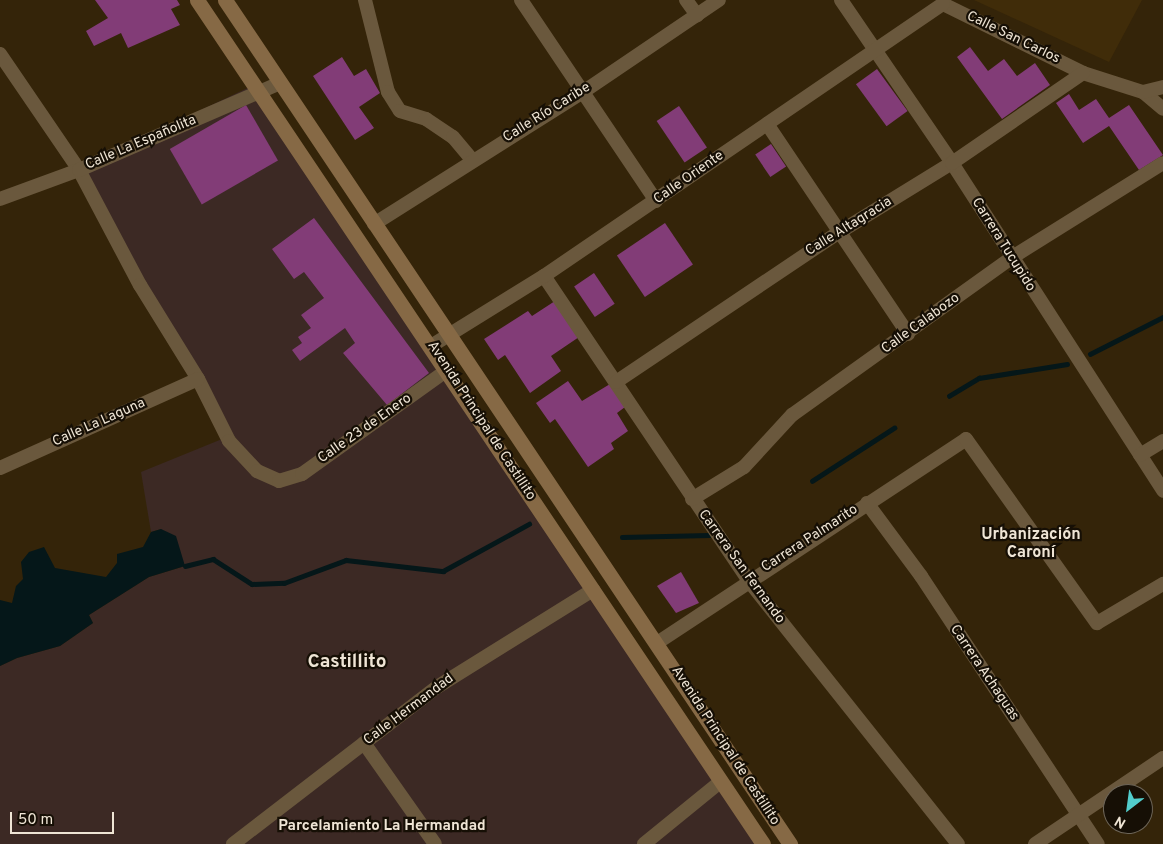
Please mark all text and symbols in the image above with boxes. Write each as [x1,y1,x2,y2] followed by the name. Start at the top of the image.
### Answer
[964,8,1062,68] street label: Calle San Carlos
[500,79,594,147] street label: Calle Río Caribe
[83,112,199,174] street label: Calle La Españolita
[651,148,727,208] street label: Calle Oriente
[803,194,895,260] street label: Calle Altagracia
[967,195,1039,295] street label: Carrera Tucupido
[879,290,963,358] street label: Calle Calabozo
[423,338,539,504] street label: Avenida Principal de Castillito
[315,390,415,468] street label: Calle 23 de Enero
[50,395,148,451] street label: Calle La Laguna
[759,502,861,576] street label: Carrera Palmarito
[694,507,788,627] street label: Carrera San Fernando
[981,525,1081,563] district label: Urbanización Caroní
[946,622,1022,724] street label: Carrera Achaguas
[308,652,386,674] district label: Castillito
[667,663,783,829] street label: Avenida Principal de Castillito
[361,671,457,749] street label: Calle Hermandad
[1103,784,1153,834] north arrow
[12,802,116,834] scale bar
[18,811,53,830] text: 50 m
[1112,812,1129,831] text: N
[278,818,486,836] district label: Parcelamiento La Hermandad

